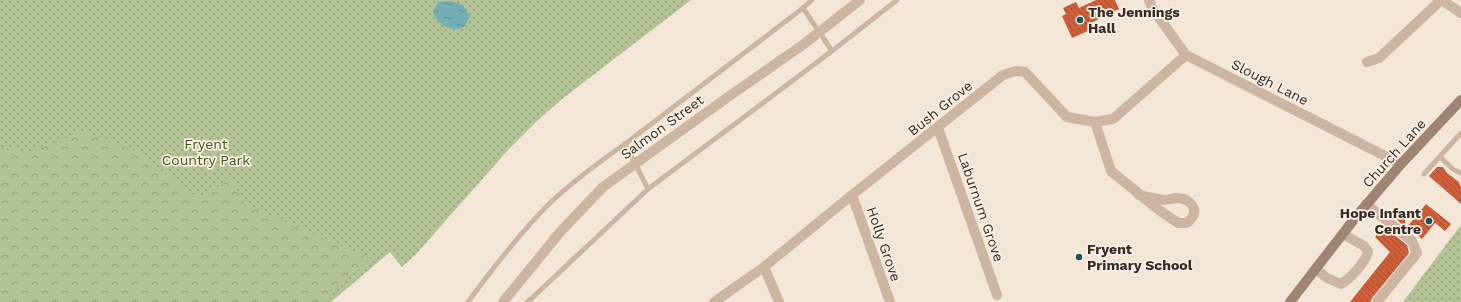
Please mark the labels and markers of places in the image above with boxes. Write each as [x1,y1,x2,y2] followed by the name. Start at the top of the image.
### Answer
[1088,4,1180,36] place label: The Jennings Hall
[1075,15,1085,25] marker: The Jennings Hall
[1340,205,1421,237] place label: Hope Infant Centre
[1424,216,1434,226] marker: Hope Infant Centre
[1087,241,1193,273] place label: Fryent Primary School
[1074,252,1084,262] marker: Fryent Primary School

